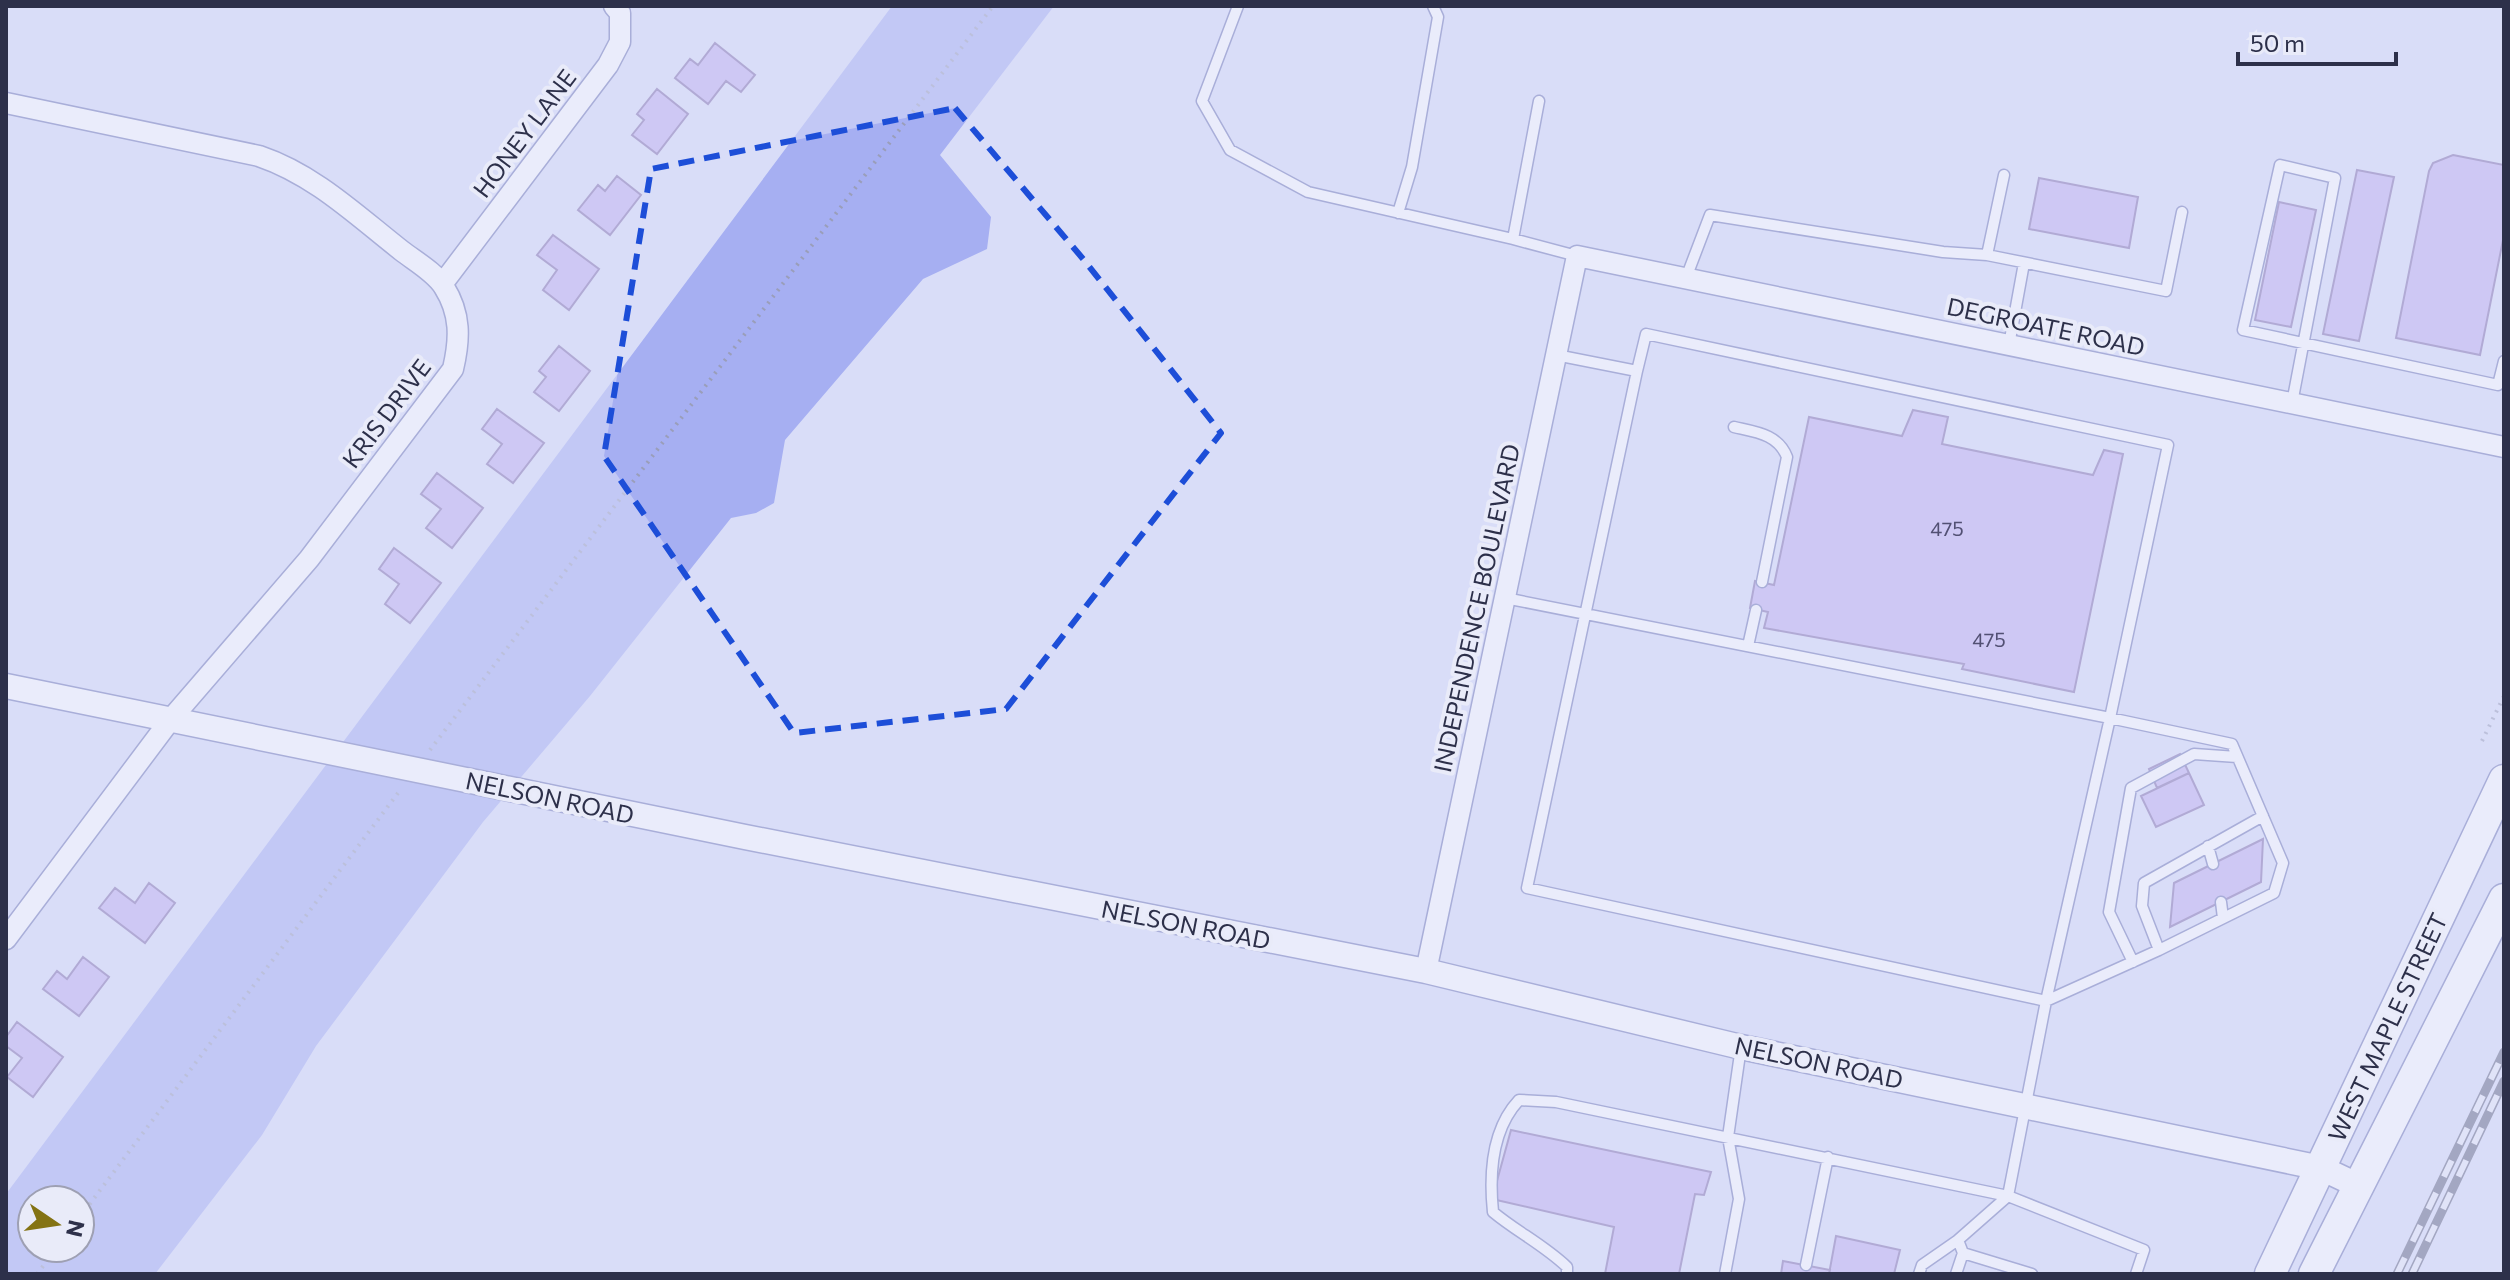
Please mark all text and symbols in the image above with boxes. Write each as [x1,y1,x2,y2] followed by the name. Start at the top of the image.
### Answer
[2238,16,2396,66] scale bar
[2250,28,2305,57] text: 50 m
[466,63,582,203] street label: HONEY LANE
[1944,291,2148,361] street label: DEGROATE ROAD
[336,353,436,473] street label: KRIS DRIVE
[1427,441,1525,775] street label: INDEPENDENCE BOULEVARD
[1930,516,1964,540] house number: 475
[1972,627,2006,651] house number: 475
[463,765,637,829] street label: NELSON ROAD
[1099,893,1273,955] street label: NELSON ROAD
[2321,908,2453,1146] street label: WEST MAPLE STREET
[1732,1030,1906,1094] street label: NELSON ROAD
[16,1184,96,1264] north arrow
[61,1218,91,1240] text: N

